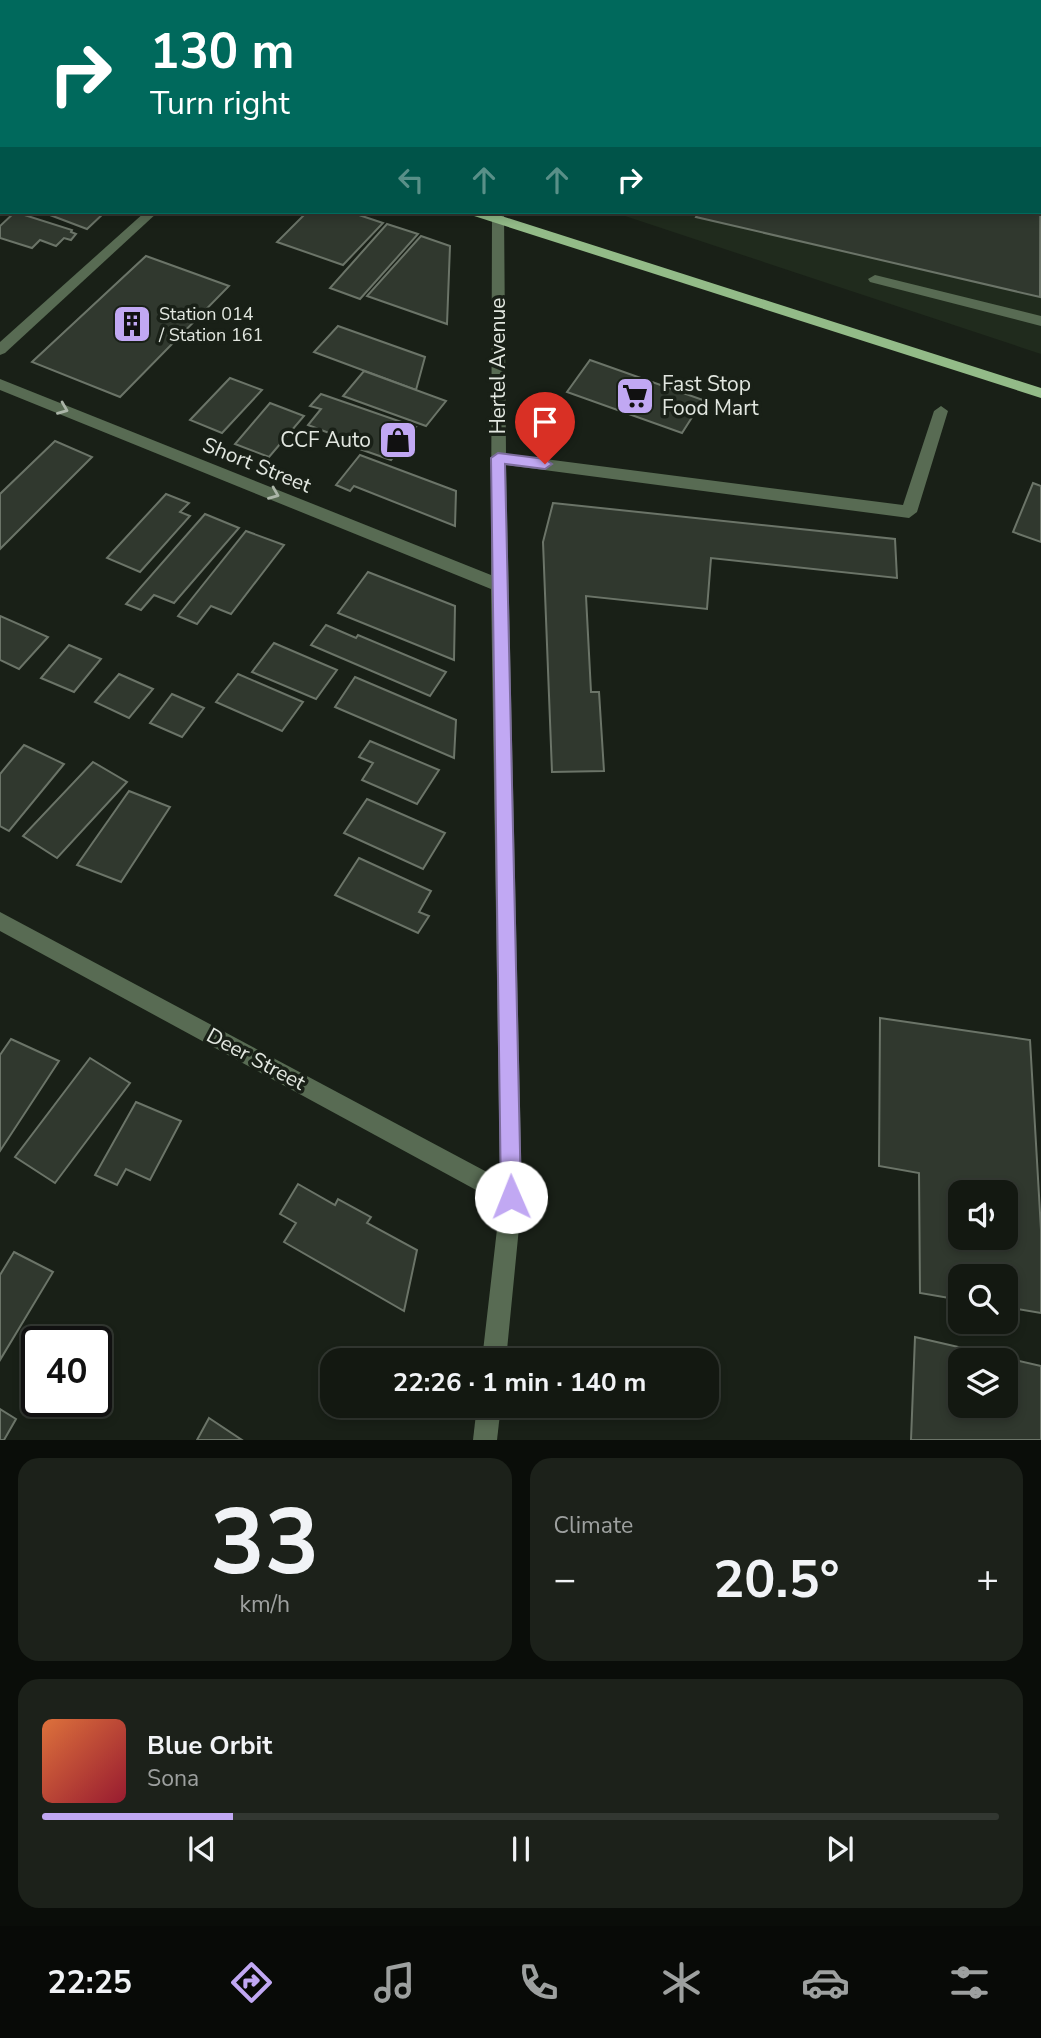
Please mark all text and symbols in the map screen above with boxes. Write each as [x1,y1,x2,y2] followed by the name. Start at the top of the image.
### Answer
[150,18,294,85] text: 130 m
[35,28,126,119] icon: right
[150,82,290,125] text: Turn right
[392,161,430,199] icon: left
[465,161,503,199] icon: ahead
[538,161,576,199] icon: ahead
[611,161,649,199] icon: right
[484,298,512,434] street label: Hertel Avenue
[158,302,263,347] place label: Station 014 / Station 161
[111,303,153,345] building icon: Station 014 / Station 161
[662,370,759,422] place label: Fast Stop Food Mart
[614,375,656,417] supermarket icon: Fast Stop Food Mart
[515,392,575,464] pin
[57,401,69,415] one-way arrow
[526,403,564,441] icon: arrive
[377,419,419,461] shop icon: CCF Auto
[280,426,371,454] place label: CCF Auto
[199,431,316,500] street label: Short Street
[268,486,280,500] one-way arrow
[202,1021,311,1097] street label: Deer Street
[474,1160,548,1234] position arrow
[948,1180,1018,1418] map controls
[948,1180,1018,1250] button: sound
[948,1264,1018,1334] button: search
[21,1326,112,1417] speed limit sign: 40
[948,1348,1018,1418] button: layers
[393,1365,646,1400] text: 22:26 · 1 min · 140 m
[210,1481,319,1605] text: 33
[554,1510,633,1541] text: Climate
[713,1544,839,1615] text: 20.5°
[554,1554,576,1605] text: −
[976,1554,999,1605] text: +
[239,1589,290,1620] text: km/h
[147,1728,272,1763] text: Blue Orbit
[147,1763,199,1794] text: Sona
[183,1830,221,1868] icon: previous
[502,1830,540,1868] icon: pause
[821,1830,859,1868] icon: next
[227,1958,276,2007] icon: directions
[370,1958,419,2007] icon: music
[514,1958,563,2007] icon: phone
[657,1958,706,2007] icon: climate
[801,1958,850,2007] icon: car
[945,1958,994,2007] icon: filters
[47,1961,132,2004] text: 22:25

